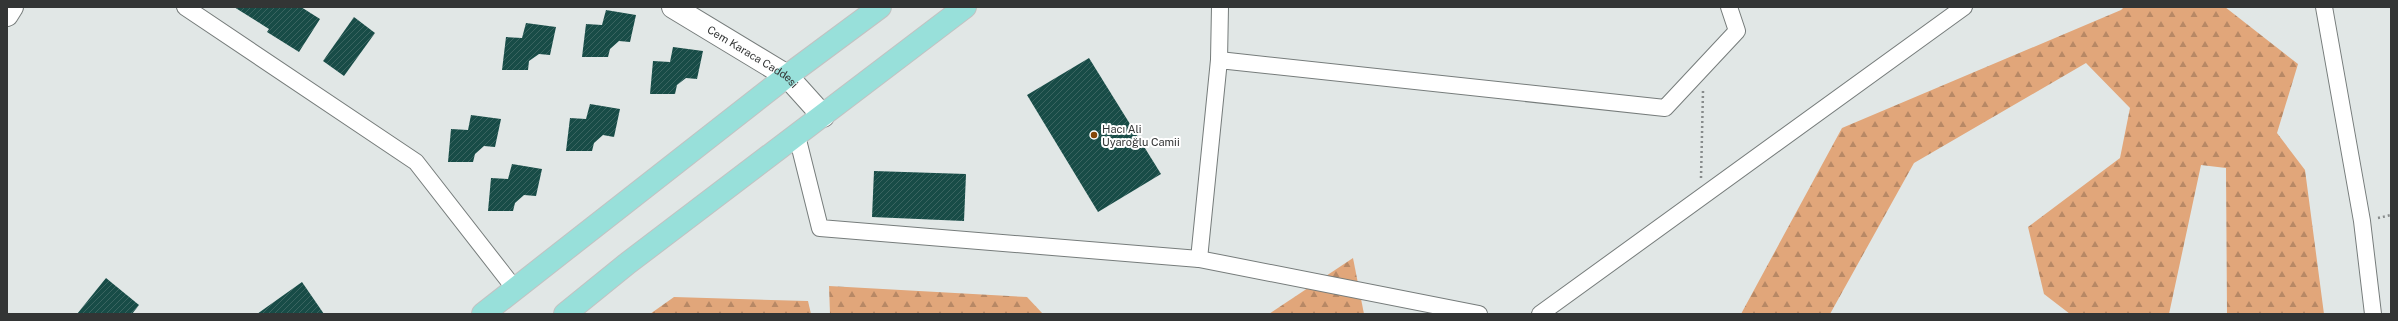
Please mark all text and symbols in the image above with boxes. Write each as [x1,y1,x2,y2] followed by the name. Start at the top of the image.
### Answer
[705,23,801,90] street label: Cem Karaca Caddesi
[1102,123,1180,148] place label: Hacı Ali Uyaroğlu Camii
[1089,130,1099,140] marker: Hacı Ali Uyaroğlu Camii

